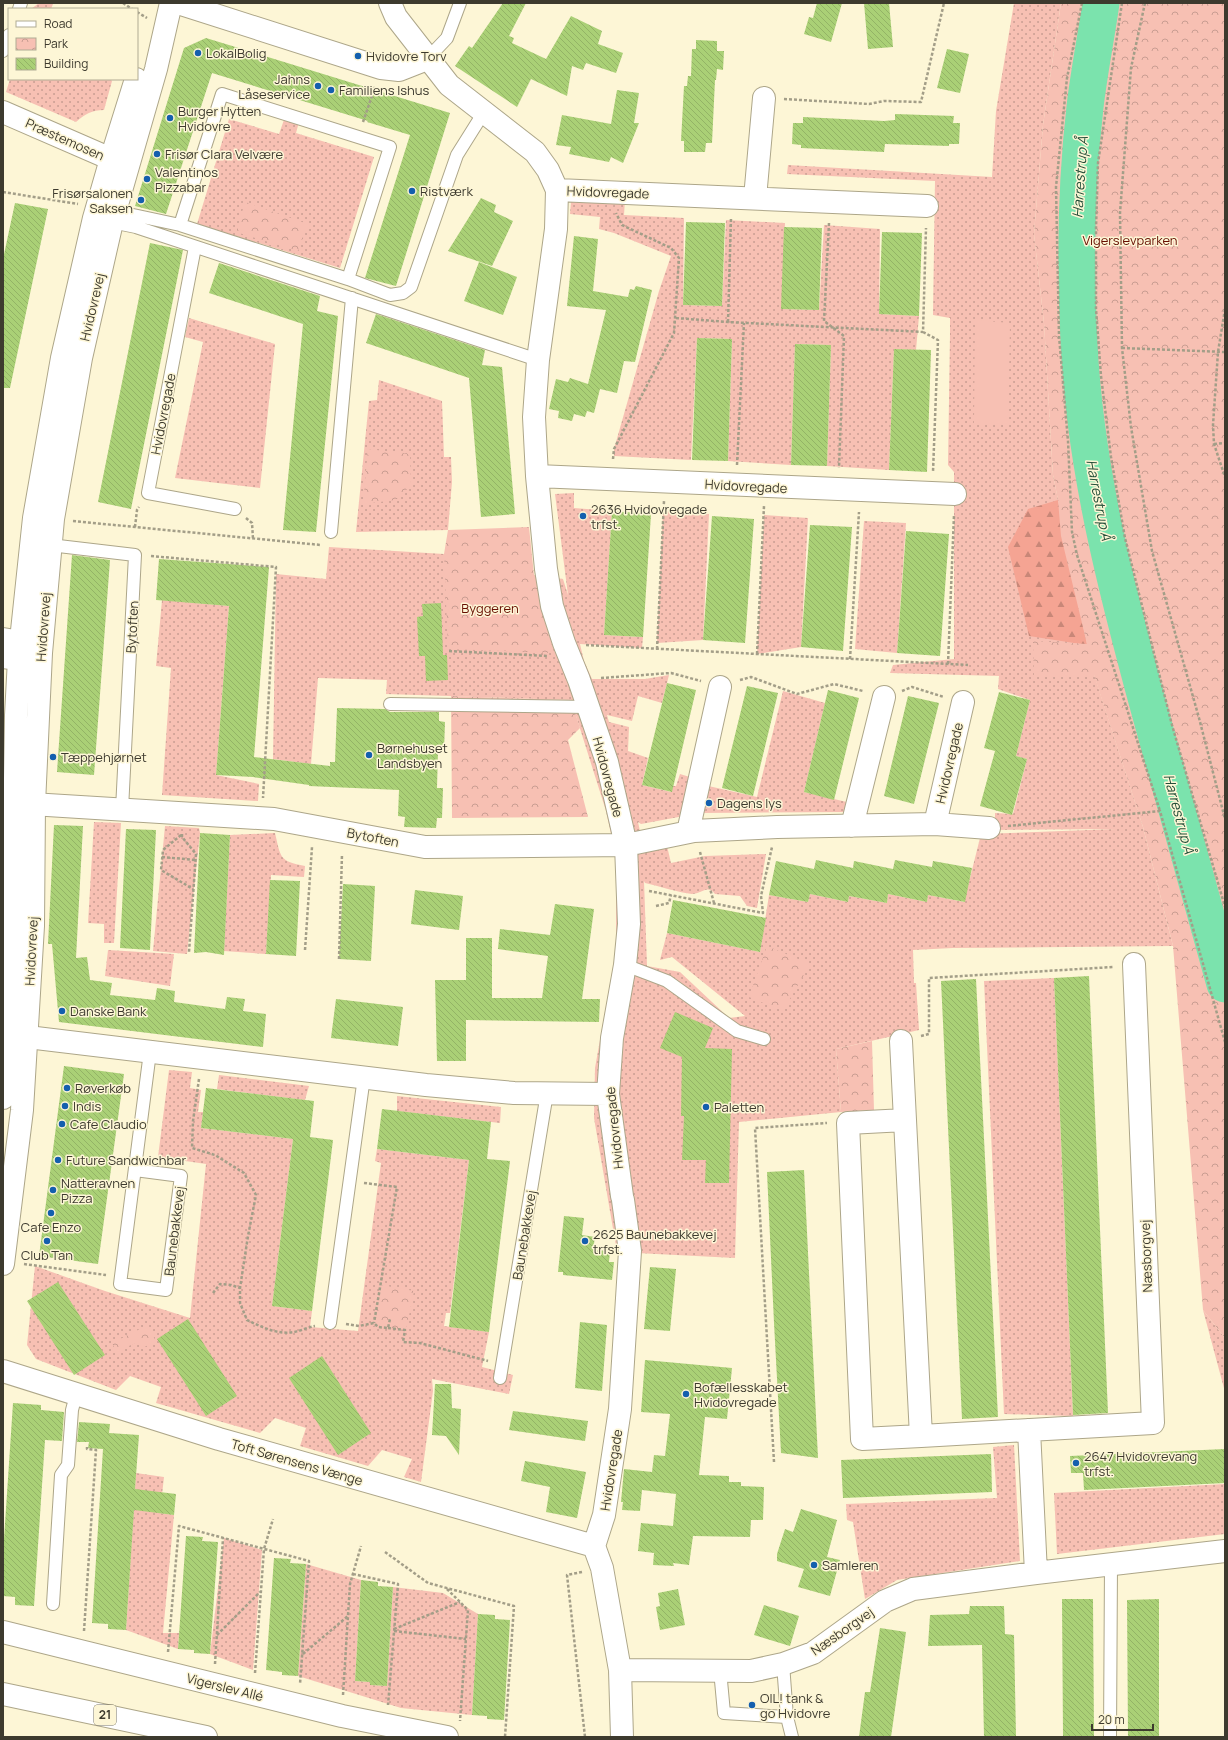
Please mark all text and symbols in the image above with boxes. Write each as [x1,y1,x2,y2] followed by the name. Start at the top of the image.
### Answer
[8,8,138,80] legend
[44,15,72,32] text: Road
[44,35,69,52] text: Park
[206,44,266,62] place label: LokalBolig
[366,47,447,65] place label: Hvidovre Torv
[193,48,203,58] marker: LokalBolig
[353,51,363,61] marker: Hvidovre Torv
[44,55,88,72] text: Building
[238,70,310,103] place label: Jahns Låseservice
[313,81,323,91] marker: Jahns Låseservice
[339,81,429,99] place label: Familiens Ishus
[326,85,336,95] marker: Familiens Ishus
[178,102,261,135] place label: Burger Hytten Hvidovre
[165,113,175,123] marker: Burger Hytten Hvidovre
[23,114,107,164] street label: Præstemosen
[1067,134,1092,218] water label: Harrestrup Å
[165,145,284,163] place label: Frisør Clara Velvære
[152,149,162,159] marker: Frisør Clara Velvære
[155,163,218,196] place label: Valentinos Pizzabar
[142,174,152,184] marker: Valentinos Pizzabar
[420,182,473,200] place label: Ristværk
[566,182,650,202] street label: Hvidovregade
[52,184,133,217] place label: Frisørsalonen Saksen
[407,186,417,196] marker: Ristværk
[136,195,146,205] marker: Frisørsalonen Saksen
[1082,231,1178,249] park label: Vigerslevparken
[75,271,109,343] street label: Hvidovrevej
[146,371,180,456] street label: Hvidovregade
[1082,458,1117,543] water label: Harrestrup Å
[704,475,788,497] street label: Hvidovregade
[591,500,707,533] place label: 2636 Hvidovregade trfst.
[578,511,588,521] marker: 2636 Hvidovregade trfst.
[32,592,54,662] street label: Hvidovrevej
[461,599,519,617] park label: Byggeren
[122,600,142,654] street label: Bytoften
[931,720,967,805] street label: Hvidovregade
[589,735,627,820] street label: Hvidovregade
[377,739,448,772] place label: Børnehuset Landsbyen
[61,748,147,766] place label: Tæppehjørnet
[364,750,374,760] marker: Børnehuset Landsbyen
[48,752,58,762] marker: Tæppehjørnet
[1160,772,1200,857] water label: Harrestrup Å
[717,794,782,812] place label: Dagens lys
[704,798,714,808] marker: Dagens lys
[345,823,401,851] street label: Bytoften
[20,916,42,986] street label: Hvidovrevej
[70,1002,147,1020] place label: Danske Bank
[57,1006,67,1016] marker: Danske Bank
[75,1079,131,1097] place label: Røverkøb
[62,1083,72,1093] marker: Røverkøb
[601,1086,627,1170] street label: Hvidovregade
[73,1097,101,1115] place label: Indis
[714,1098,764,1116] place label: Paletten
[60,1101,70,1111] marker: Indis
[701,1102,711,1112] marker: Paletten
[70,1115,147,1133] place label: Cafe Claudio
[57,1119,67,1129] marker: Cafe Claudio
[66,1151,186,1169] place label: Future Sandwichbar
[53,1155,63,1165] marker: Future Sandwichbar
[61,1174,135,1207] place label: Natteravnen Pizza
[48,1185,58,1195] marker: Natteravnen Pizza
[160,1185,188,1277] street label: Baunebakkevej
[508,1189,540,1281] street label: Baunebakkevej
[46,1208,56,1218] marker: Cafe Enzo
[21,1218,81,1236] place label: Cafe Enzo
[1136,1219,1156,1293] street label: Næsborgvej
[593,1225,716,1258] place label: 2625 Baunebakkevej trfst.
[42,1236,52,1246] marker: Club Tan
[580,1236,590,1246] marker: 2625 Baunebakkevej trfst.
[21,1246,73,1264] place label: Club Tan
[694,1378,788,1411] place label: Bofællesskabet Hvidovregade
[681,1389,691,1399] marker: Bofællesskabet Hvidovregade
[596,1427,626,1512] street label: Hvidovregade
[229,1435,365,1489] street label: Toft Sørensens Vænge
[1084,1447,1197,1480] place label: 2647 Hvidovrevang trfst.
[1071,1458,1081,1468] marker: 2647 Hvidovrevang trfst.
[822,1556,879,1574] place label: Samleren
[809,1560,819,1570] marker: Samleren
[807,1603,877,1659] street label: Næsborgvej
[185,1669,266,1705] street label: Vigerslev Allé
[760,1689,831,1722] place label: OIL! tank & go Hvidovre
[747,1700,757,1710] marker: OIL! tank & go Hvidovre
[94,1705,116,1725] road number: 21
[1092,1706,1153,1732] scale bar
[1098,1711,1125,1728] text: 20 m

